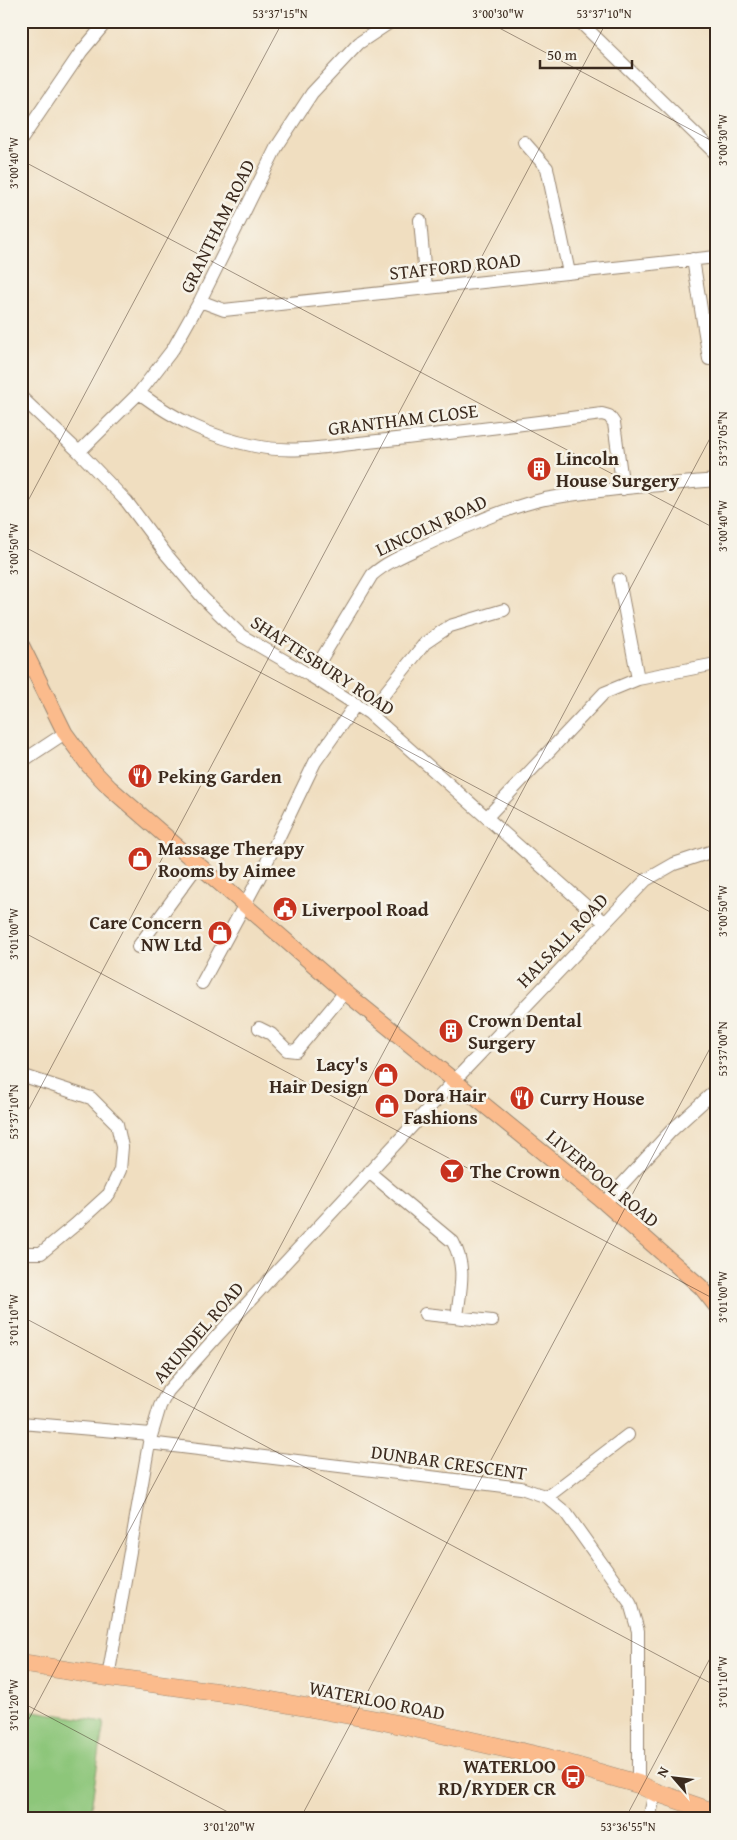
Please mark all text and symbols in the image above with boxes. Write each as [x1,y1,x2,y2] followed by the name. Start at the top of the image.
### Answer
[252,5,308,22] text: 53°37'15"N
[472,5,525,22] text: 3°00'30"W
[576,5,632,22] text: 53°37'10"N
[540,38,632,70] scale bar
[547,44,578,65] text: 50 m
[714,113,731,166] text: 3°00'30"W
[5,136,22,189] text: 3°00'40"W
[172,154,262,298] street label: GRANTHAM ROAD
[388,245,522,287] street label: STAFFORD ROAD
[327,396,480,442] street label: GRANTHAM CLOSE
[714,411,731,467] text: 53°37'05"N
[556,444,680,494] place label: Lincoln House Surgery
[526,456,552,482] building icon: Lincoln House Surgery
[371,487,491,563] street label: LINCOLN ROAD
[714,499,731,552] text: 3°00'40"W
[5,522,22,575] text: 3°00'50"W
[245,608,401,722] street label: SHAFTESBURY ROAD
[158,762,283,790] place label: Peking Garden
[127,763,153,789] restaurant icon: Peking Garden
[158,834,305,884] place label: Massage Therapy Rooms by Aimee
[127,846,153,872] shop icon: Massage Therapy Rooms by Aimee
[714,884,731,937] text: 3°00'50"W
[510,886,614,994] street label: HALSALL ROAD
[302,895,429,923] place label: Liverpool Road
[272,896,298,922] public building icon: Liverpool Road
[5,907,22,960] text: 3°01'00"W
[89,908,203,958] place label: Care Concern NW Ltd
[207,920,233,946] shop icon: Care Concern NW Ltd
[468,1006,582,1056] place label: Crown Dental Surgery
[438,1018,464,1044] building icon: Crown Dental Surgery
[714,1021,731,1077] text: 53°37'00"N
[269,1050,369,1100] place label: Lacy's Hair Design
[373,1062,399,1088] shop icon: Lacy's Hair Design
[404,1081,487,1131] place label: Dora Hair Fashions
[5,1084,22,1140] text: 53°37'10"N
[540,1084,645,1112] place label: Curry House
[509,1085,535,1111] restaurant icon: Curry House
[374,1093,400,1119] shop icon: Dora Hair Fashions
[540,1122,666,1234] street label: LIVERPOOL ROAD
[470,1157,561,1185] place label: The Crown
[439,1158,465,1184] bar icon: The Crown
[714,1270,731,1323] text: 3°01'00"W
[146,1275,250,1389] street label: ARUNDEL ROAD
[5,1293,22,1346] text: 3°01'10"W
[369,1437,529,1487] street label: DUNBAR CRESCENT
[714,1655,731,1708] text: 3°01'10"W
[307,1673,447,1727] street label: WATERLOO ROAD
[5,1678,22,1731] text: 3°01'20"W
[438,1752,556,1802] place label: WATERLOO RD/RYDER CR
[650,1752,700,1802] north arrow
[651,1763,674,1781] text: N
[560,1764,586,1790] bus stop icon: WATERLOO RD/RYDER CR
[203,1818,256,1835] text: 3°01'20"W
[600,1818,656,1835] text: 53°36'55"N

